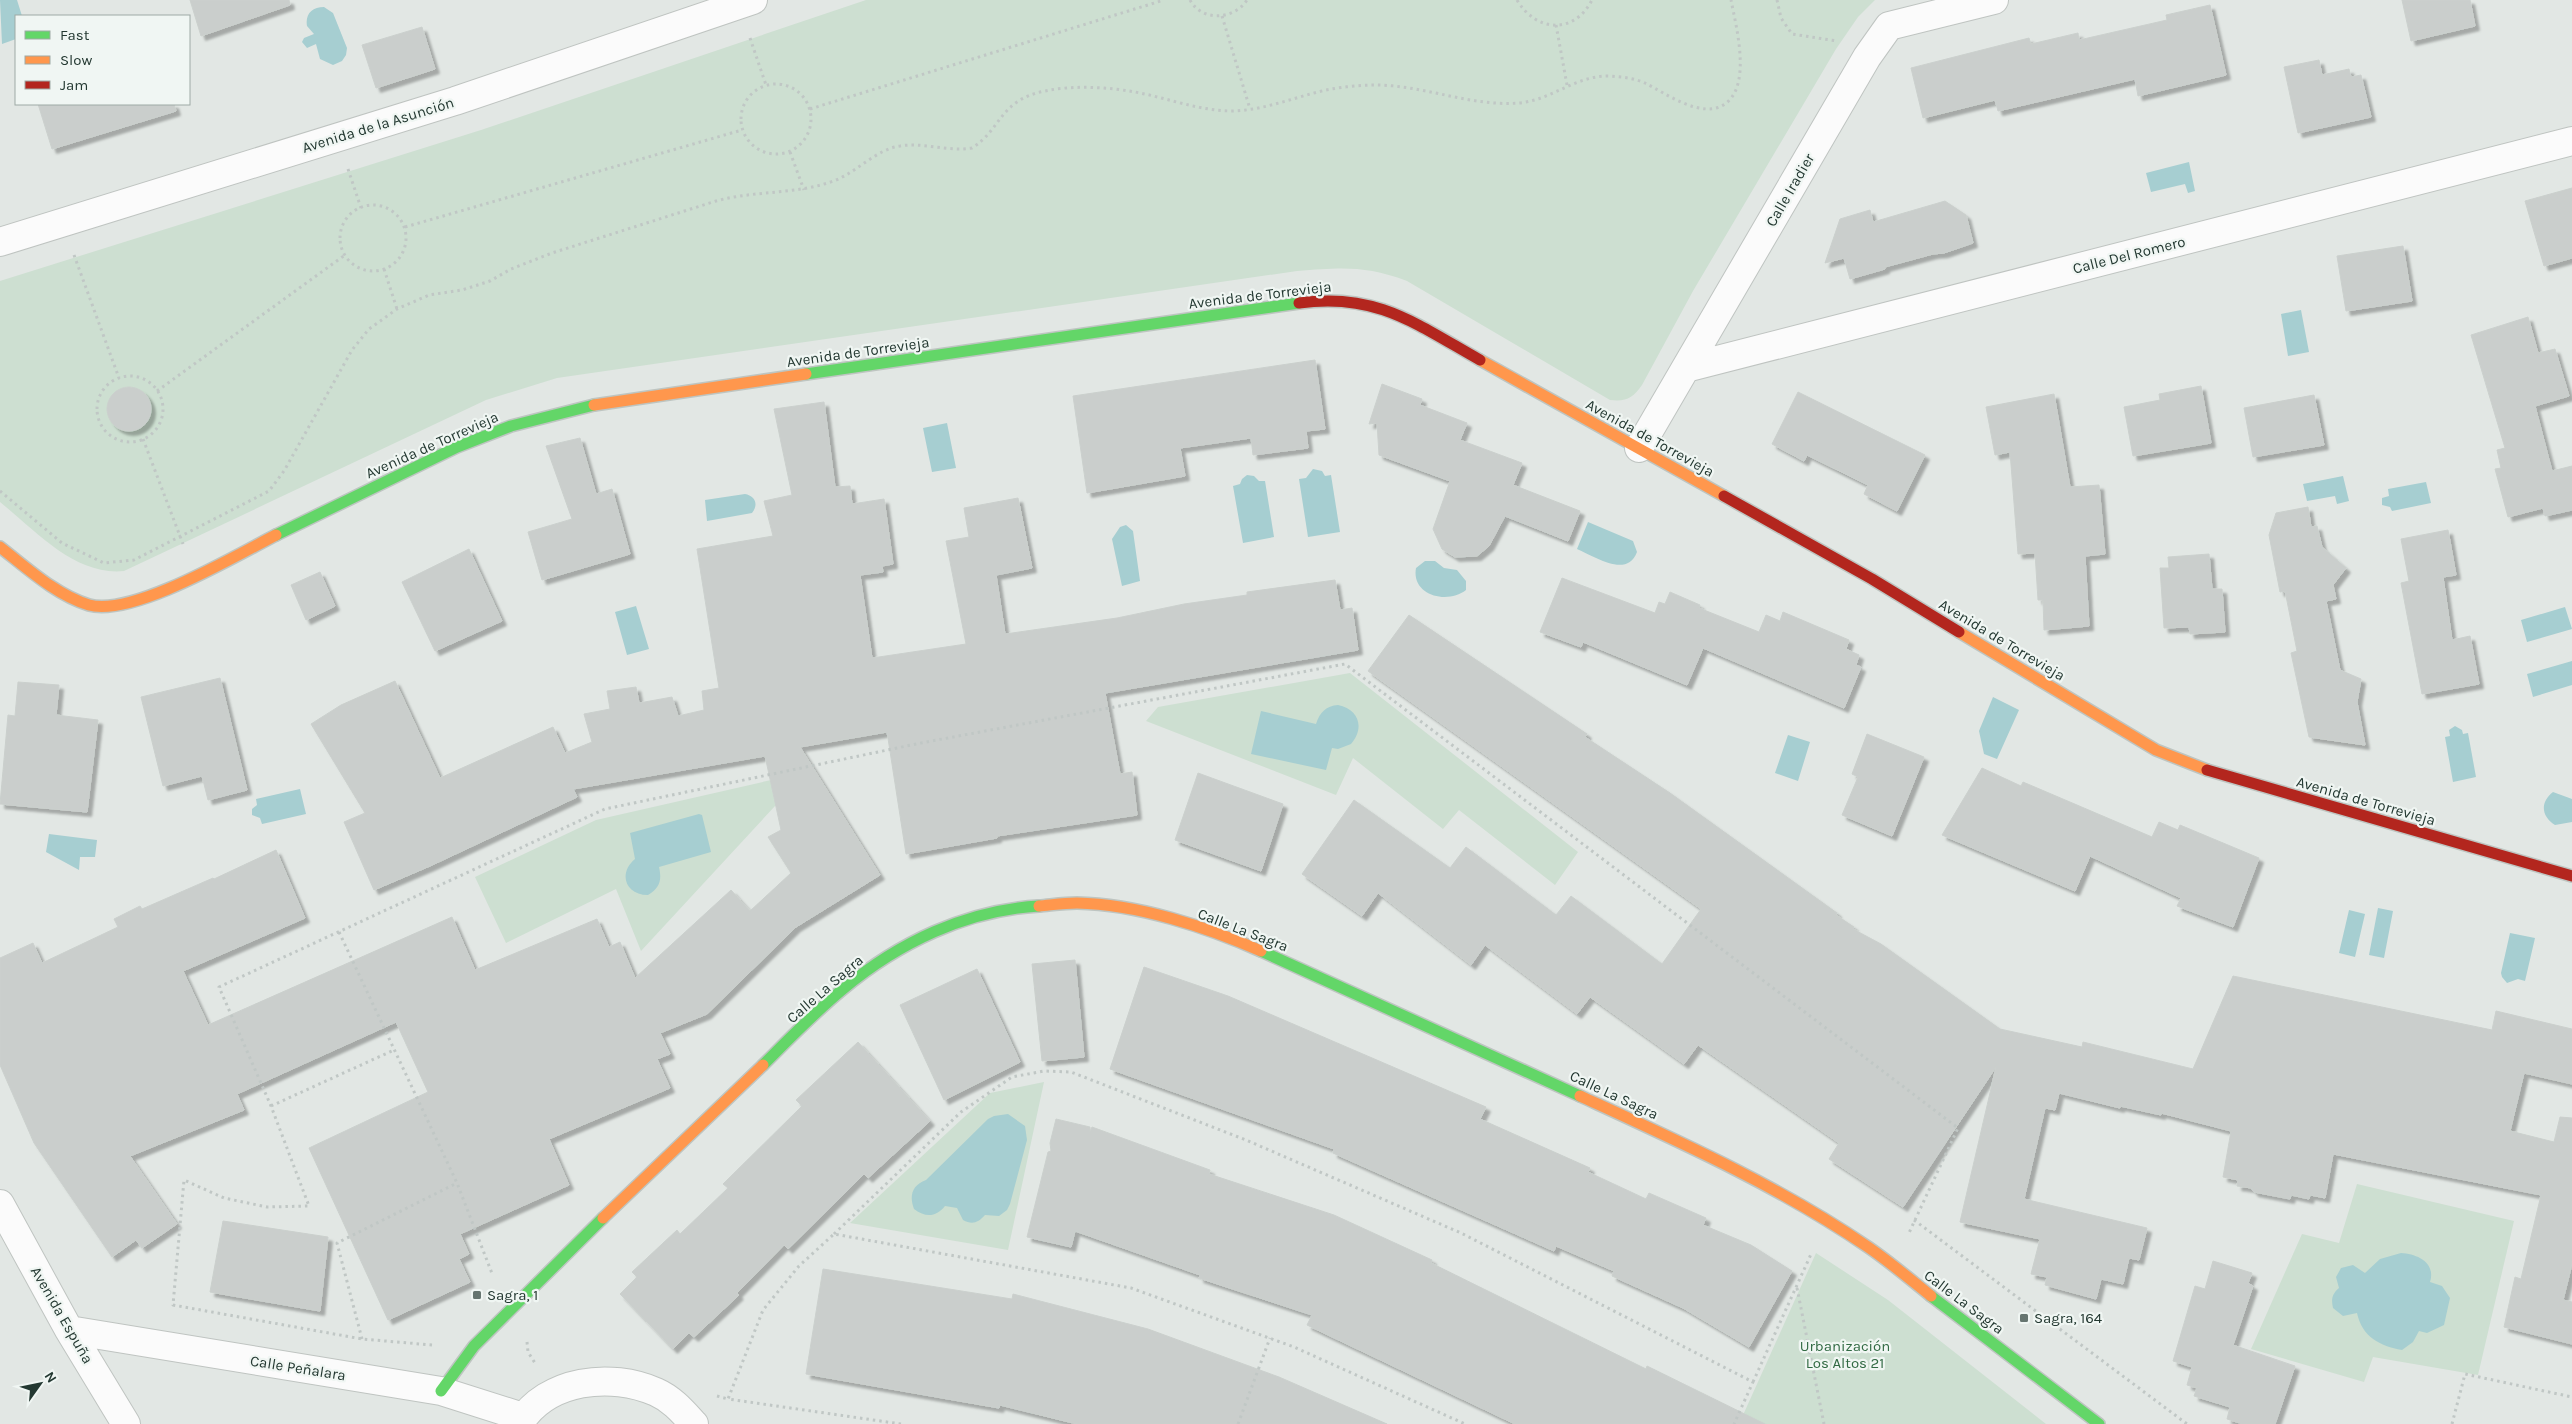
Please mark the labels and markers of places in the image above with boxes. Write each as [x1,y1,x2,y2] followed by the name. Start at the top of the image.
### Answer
[487,1286,538,1304] place label: Sagra, 1
[471,1289,483,1301] marker: Sagra, 1
[2034,1309,2103,1327] place label: Sagra, 164
[2018,1312,2030,1324] marker: Sagra, 164

